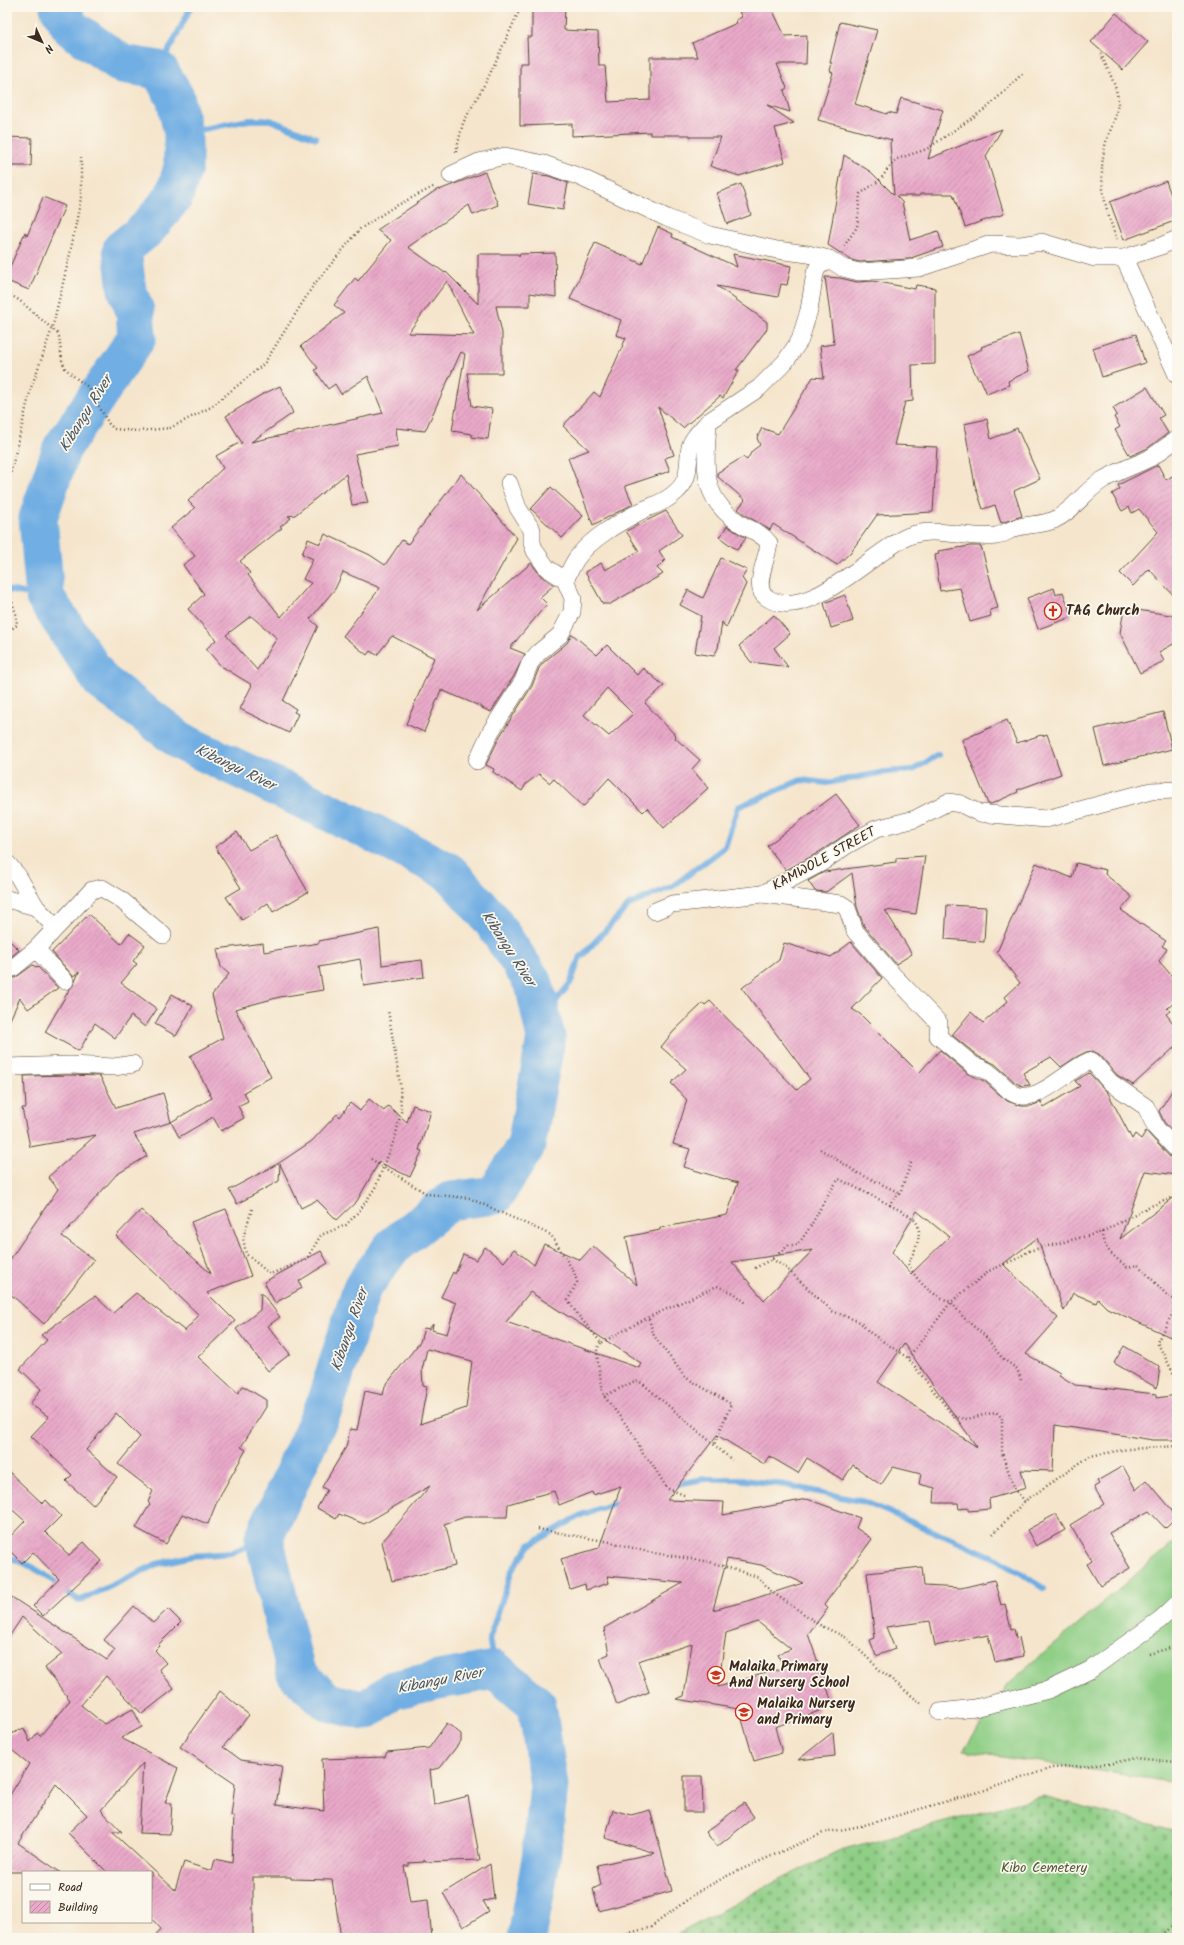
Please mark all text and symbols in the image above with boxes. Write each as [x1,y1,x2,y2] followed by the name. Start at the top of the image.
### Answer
[22,22,62,62] north arrow
[40,39,57,57] text: N
[53,369,121,457] water label: Kibangu River
[1066,600,1139,622] place label: TAG Church
[1043,601,1063,621] church icon: TAG Church
[191,738,282,799] water label: Kibangu River
[768,821,881,897] street label: KAMWOLE STREET
[474,906,543,994] water label: Kibangu River
[325,1283,376,1375] water label: Kibangu River
[729,1656,850,1694] place label: Malaika Primary And Nursery School
[395,1660,488,1701] water label: Kibangu River
[706,1665,726,1685] school or university icon: Malaika Primary And Nursery School
[757,1693,856,1731] place label: Malaika Nursery and Primary
[734,1702,754,1722] school or university icon: Malaika Nursery and Primary
[1001,1857,1087,1879] park label: Kibo Cemetery
[22,1871,152,1923] legend
[58,1878,83,1897] text: Road
[58,1898,98,1917] text: Building

